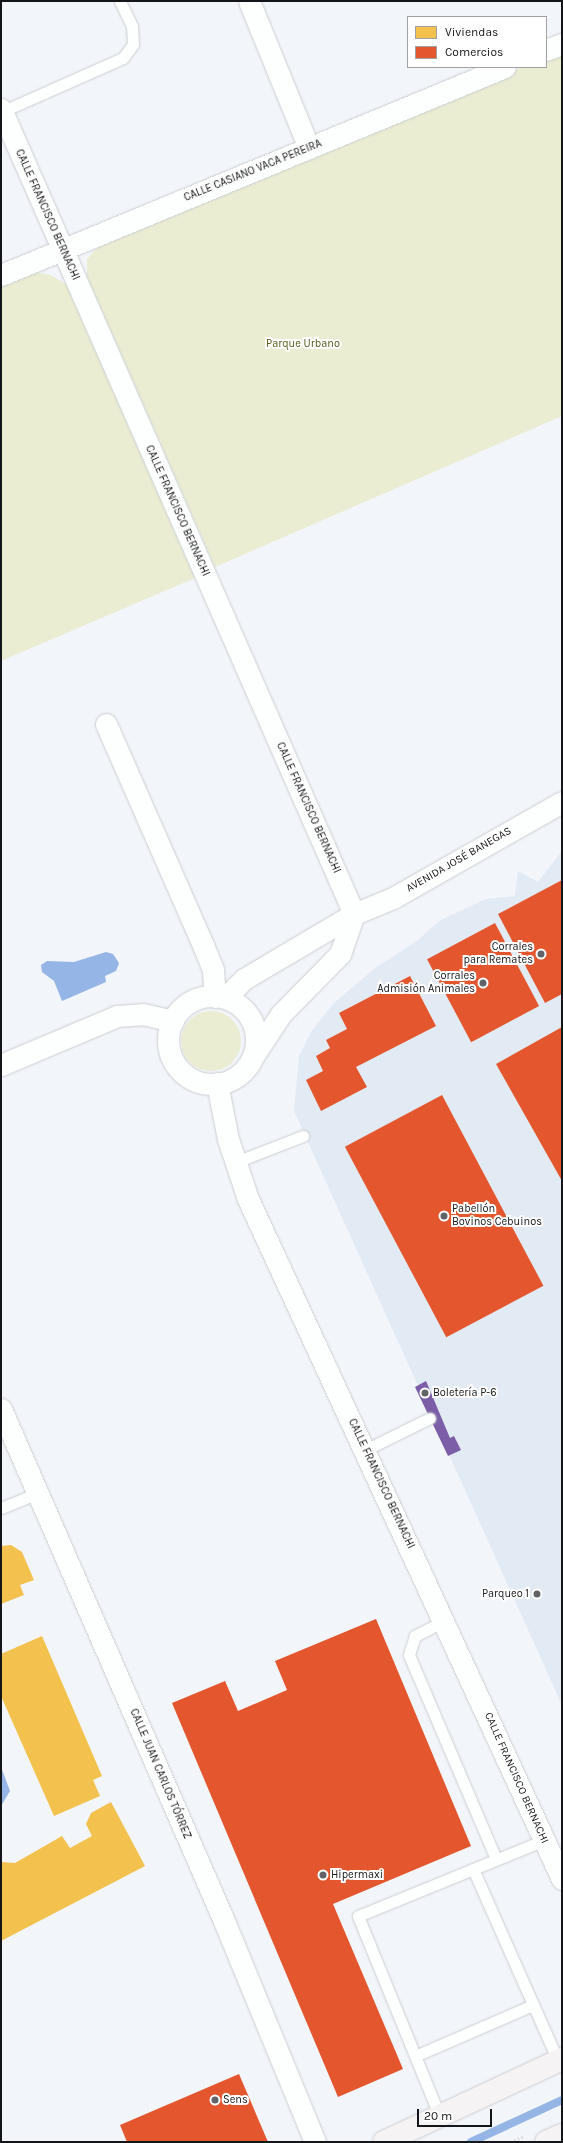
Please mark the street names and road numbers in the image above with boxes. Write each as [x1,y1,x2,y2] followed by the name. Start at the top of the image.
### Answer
[182,137,324,205] street label: CALLE CASIANO VACA PEREIRA
[12,147,82,283] street label: CALLE FRANCISCO BERNACHI
[142,443,212,579] street label: CALLE FRANCISCO BERNACHI
[273,740,343,876] street label: CALLE FRANCISCO BERNACHI
[404,825,514,895] street label: AVENIDA JOSÉ BANEGAS
[345,1417,417,1551] street label: CALLE FRANCISCO BERNACHI
[127,1707,193,1841] street label: CALLE JUAN CARLOS TÓRREZ
[481,1710,551,1846] street label: CALLE FRANCISCO BERNACHI

